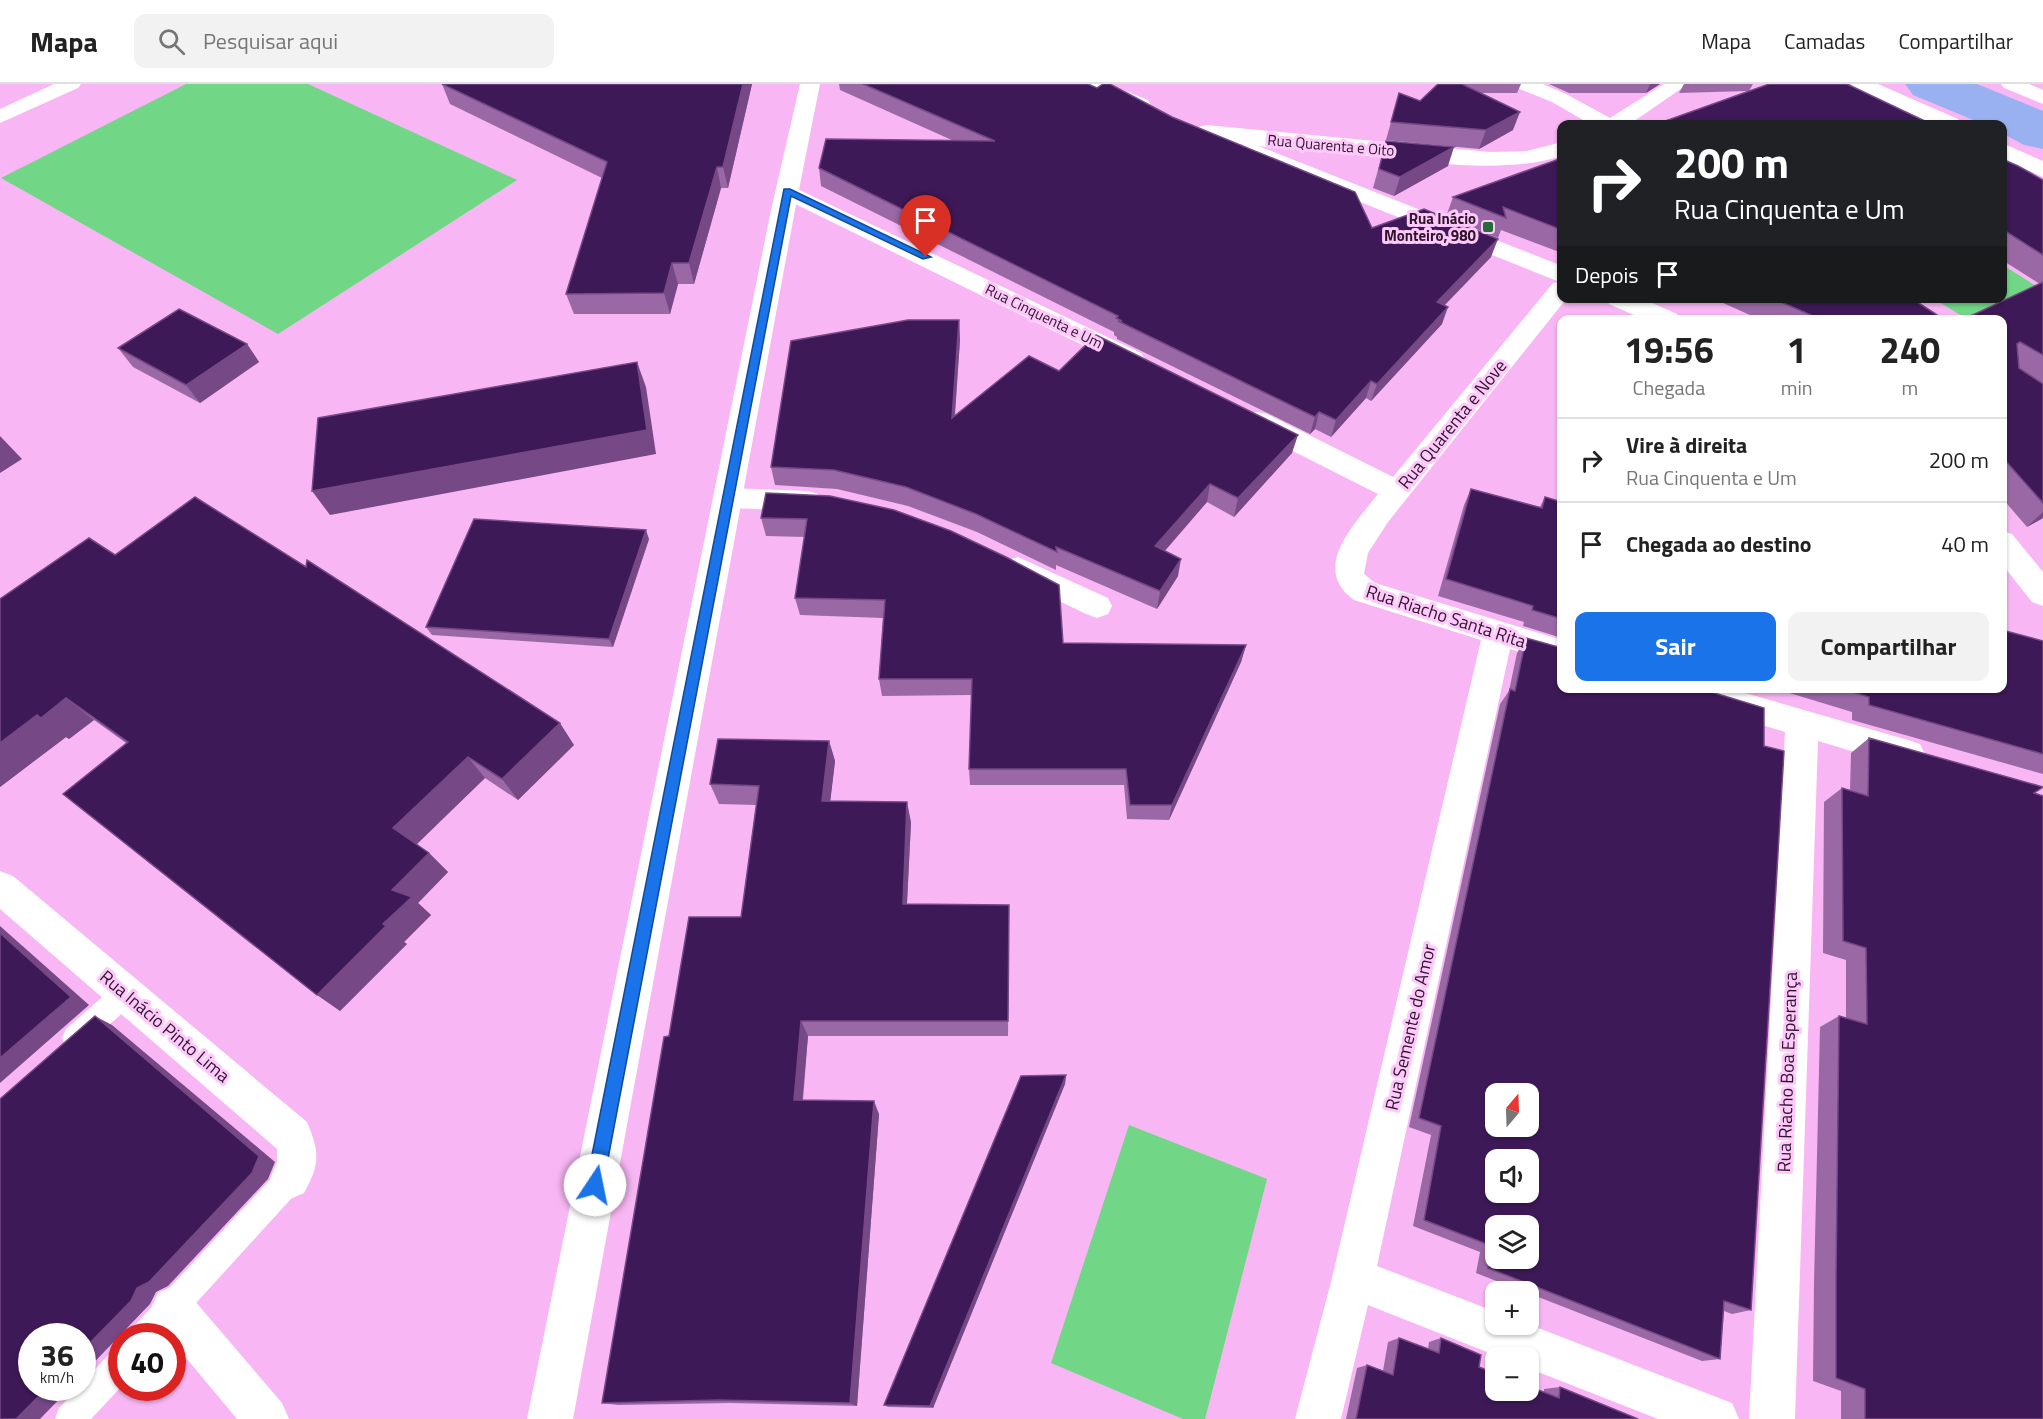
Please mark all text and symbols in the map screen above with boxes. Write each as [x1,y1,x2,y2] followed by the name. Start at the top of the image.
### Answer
[134,14,554,68] search box
[30,20,98,63] text: Mapa
[203,24,338,58] text: Pesquisar aqui
[155,25,188,58] icon: search
[1701,25,1751,57] text: Mapa
[1784,25,1865,57] text: Camadas
[1898,25,2013,57] text: Compartilhar
[1267,128,1395,162] street label: Rua Quarenta e Oito
[1674,130,1789,194] text: 200 m
[1575,144,1653,222] icon: right
[1674,188,1905,229] text: Rua Cinquenta e Um
[900,195,951,257] pin
[909,204,942,237] icon: arrive
[1384,207,1477,247] place label: Rua Inácio Monteiro, 980
[1481,220,1495,234] marker: Rua Inácio Monteiro, 980
[1575,258,1639,292] text: Depois
[1651,258,1684,291] icon: arrive
[981,278,1107,354] street label: Rua Cinquenta e Um
[1624,322,1714,377] text: 19:56
[1787,322,1807,377] text: 1
[1880,322,1940,377] text: 240
[1391,353,1513,495] street label: Rua Quarenta e Nove
[1633,372,1705,403] text: Chegada
[1781,372,1813,403] text: min
[1901,372,1918,403] text: m
[1626,428,1747,462] text: Vire à direita
[1929,443,1989,477] text: 200 m
[1575,444,1608,477] icon: right
[1626,462,1797,493] text: Rua Cinquenta e Um
[1626,527,1812,561] text: Chegada ao destino
[1941,527,1989,561] text: 40 m
[1575,528,1608,561] icon: arrive
[1363,577,1529,655] street label: Rua Riacho Santa Rita
[1575,612,1776,681] button: Sair
[1788,612,1989,681] button: Compartilhar
[1378,941,1442,1113] street label: Rua Semente do Amor
[94,963,236,1089] street label: Rua Inácio Pinto Lima
[1770,971,1804,1173] street label: Rua Riacho Boa Esperança
[1485,1083,1539,1137] north arrow
[1485,1083,1539,1401] map controls
[1485,1149,1539,1203] button: sound
[563,1153,627,1217] position arrow
[1485,1215,1539,1269] button: layers
[1485,1281,1539,1335] button: +
[108,1323,186,1401] speed limit sign: 40
[40,1332,74,1378] text: 36
[1485,1347,1539,1401] button: −
[40,1366,74,1389] text: km/h

